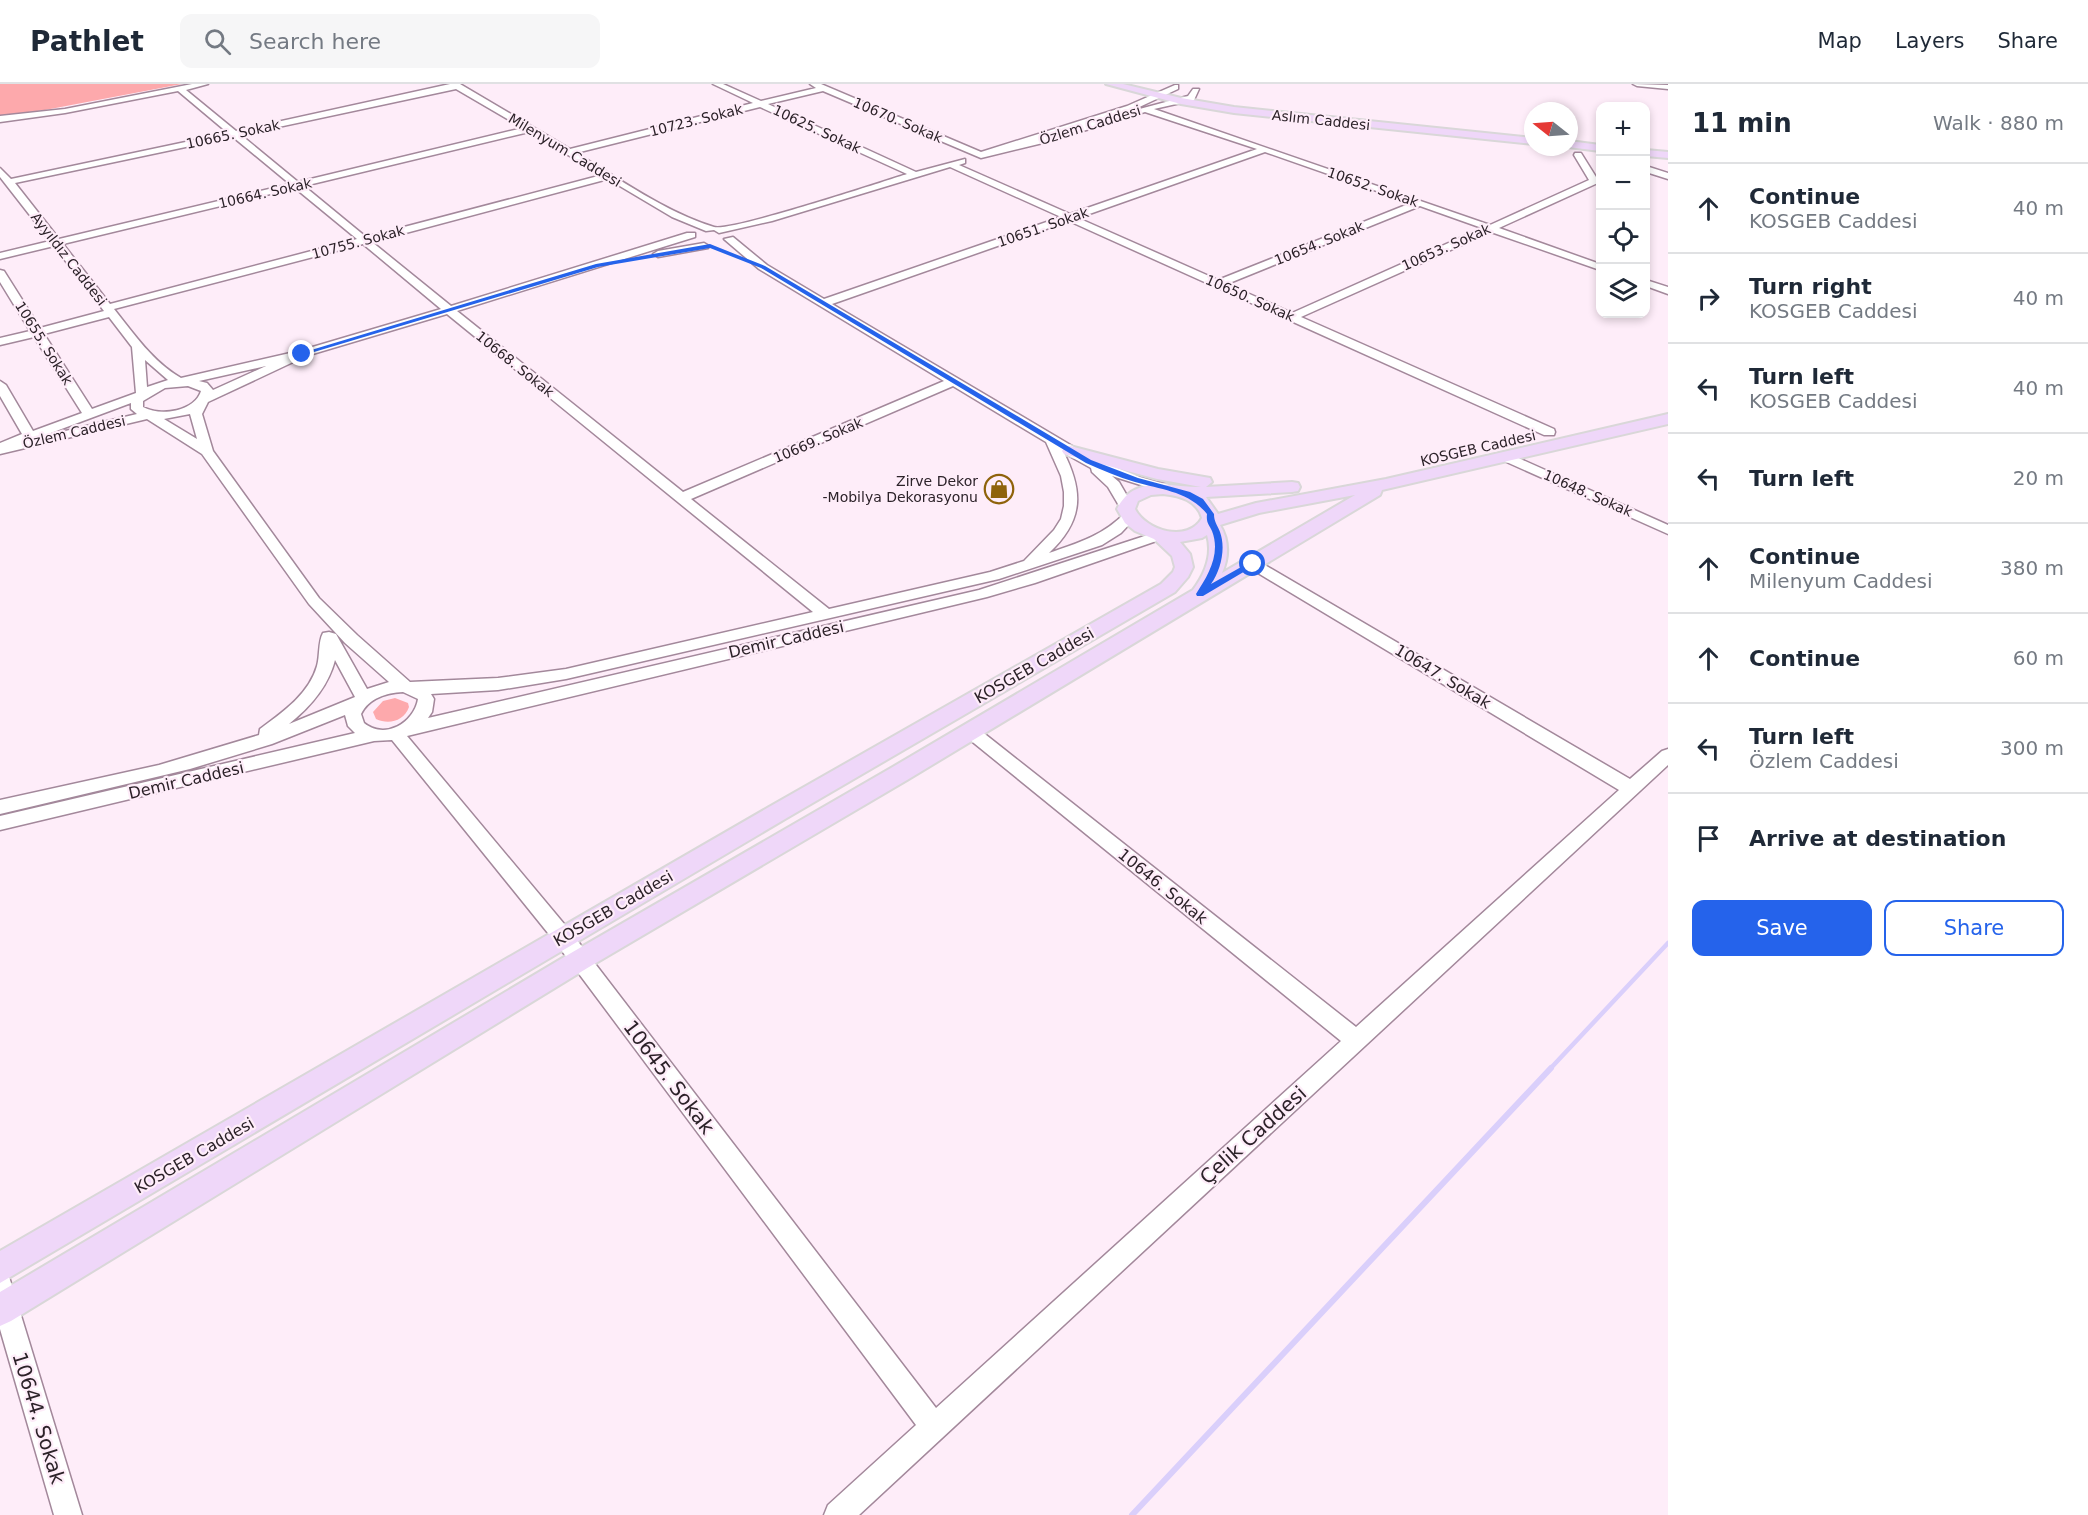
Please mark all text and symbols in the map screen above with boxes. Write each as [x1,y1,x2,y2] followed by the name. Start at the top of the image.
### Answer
[180,14,600,68] search box
[30,25,144,58] text: Pathlet
[201,25,234,58] icon: search
[249,29,381,54] text: Search here
[1818,29,1862,53] text: Map
[1895,29,1964,53] text: Layers
[1997,29,2058,53] text: Share
[851,94,946,146] street label: 10670. Sokak
[648,100,745,139] street label: 10723. Sokak
[1037,101,1142,148] street label: Özlem Caddesi
[770,102,864,157] street label: 10625. Sokak
[1524,102,1578,156] north arrow
[1596,102,1650,318] map controls
[1596,102,1650,156] button: +
[1271,107,1371,133] street label: Aslım Caddesi
[1692,108,1792,138] text: 11 min
[506,110,624,190] street label: Milenyum Caddesi
[1933,111,2064,135] text: Walk · 880 m
[185,116,282,152] street label: 10665. Sokak
[1596,156,1650,210] button: −
[1325,164,1422,210] street label: 10652. Sokak
[217,174,314,212] street label: 10664. Sokak
[1749,184,1860,209] text: Continue
[1692,192,1725,225] icon: ahead
[2013,196,2064,220] text: 40 m
[995,204,1092,250] street label: 10651. Sokak
[28,209,110,309] street label: Ayyıldız Caddesi
[1749,209,1918,233] text: KOSGEB Caddesi
[1596,210,1650,264] button: locate
[1272,217,1367,268] street label: 10654. Sokak
[1399,220,1494,274] street label: 10653. Sokak
[310,222,407,262] street label: 10755. Sokak
[1596,264,1650,318] button: layers
[1203,271,1298,325] street label: 10650. Sokak
[1749,274,1872,299] text: Turn right
[1692,282,1725,315] icon: right
[2013,286,2064,310] text: 40 m
[12,298,77,388] street label: 10655. Sokak
[1749,299,1918,323] text: KOSGEB Caddesi
[473,328,558,401] street label: 10668. Sokak
[288,340,314,366] route end
[1749,364,1854,389] text: Turn left
[1692,372,1725,405] icon: left
[2013,376,2064,400] text: 40 m
[1749,389,1918,413] text: KOSGEB Caddesi
[21,411,127,452] street label: Özlem Caddesi
[771,414,866,466] street label: 10669. Sokak
[1419,427,1537,469] street label: KOSGEB Caddesi
[1692,462,1725,495] icon: left
[1541,466,1636,520] street label: 10648. Sokak
[1749,466,1854,491] text: Turn left
[2013,466,2064,490] text: 20 m
[823,473,978,505] place label: Zirve Dekor -Mobilya Dekorasyonu
[983,473,1015,505] shop icon: Zirve Dekor -Mobilya Dekorasyonu
[1749,544,1860,569] text: Continue
[1239,550,1265,576] route start
[1692,552,1725,585] icon: ahead
[2000,556,2064,580] text: 380 m
[1749,569,1933,593] text: Milenyum Caddesi
[727,617,846,662] street label: Demir Caddesi
[971,623,1097,707] street label: KOSGEB Caddesi
[1391,640,1495,713] street label: 10647. Sokak
[1692,642,1725,675] icon: ahead
[1749,646,1860,671] text: Continue
[2013,646,2064,670] text: 60 m
[1749,724,1854,749] text: Turn left
[1692,732,1725,765] icon: left
[2000,736,2064,760] text: 300 m
[1749,749,1899,773] text: Özlem Caddesi
[127,758,246,803] street label: Demir Caddesi
[1692,822,1725,855] icon: arrive
[1749,826,2006,851] text: Arrive at destination
[1114,845,1212,929] street label: 10646. Sokak
[550,866,676,950] street label: KOSGEB Caddesi
[1692,900,1872,956] button: Save
[1884,900,2064,956] button: Share
[618,1015,720,1139] street label: 10645. Sokak
[1195,1081,1311,1189] street label: Çelik Caddesi
[131,1113,257,1197] street label: KOSGEB Caddesi
[8,1349,71,1487] street label: 10644. Sokak

